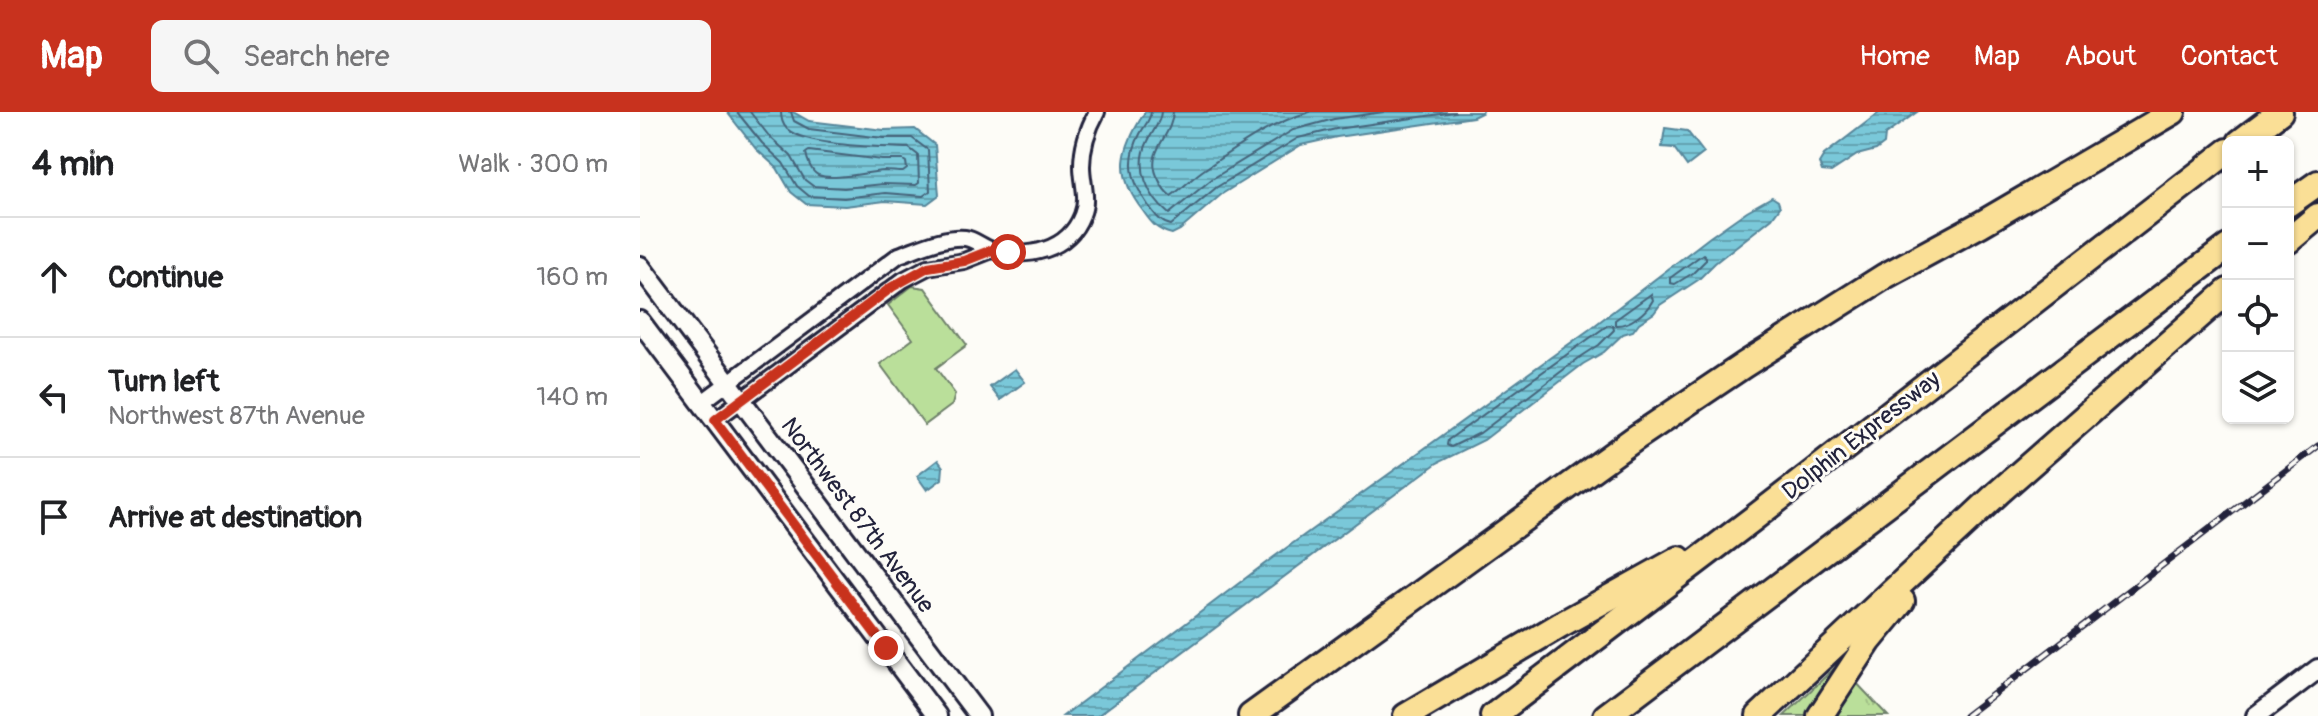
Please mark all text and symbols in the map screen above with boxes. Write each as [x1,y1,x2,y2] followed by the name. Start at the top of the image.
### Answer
[151,20,711,92] search box
[40,32,103,80] text: Map
[179,34,223,78] icon: search
[243,38,390,75] text: Search here
[1859,39,1930,74] text: Home
[1974,39,2020,74] text: Map
[2064,39,2137,74] text: About
[2181,39,2278,74] text: Contact
[2222,136,2294,424] map controls
[2222,136,2294,208] button: +
[32,143,114,186] text: 4 min
[458,148,608,180] text: Walk · 300 m
[2222,208,2294,280] button: −
[990,234,1026,270] route start
[32,255,76,299] icon: ahead
[108,259,223,296] text: Continue
[536,261,608,293] text: 160 m
[2222,280,2294,352] button: locate
[2222,352,2294,424] button: layers
[108,363,219,400] text: Turn left
[1776,365,1946,506] street label: Dolphin Expressway
[32,375,76,419] icon: left
[536,381,608,413] text: 140 m
[108,400,365,432] text: Northwest 87th Avenue
[775,412,941,619] street label: Northwest 87th Avenue
[32,495,76,539] icon: arrive
[108,499,362,536] text: Arrive at destination
[868,630,904,666] route end

